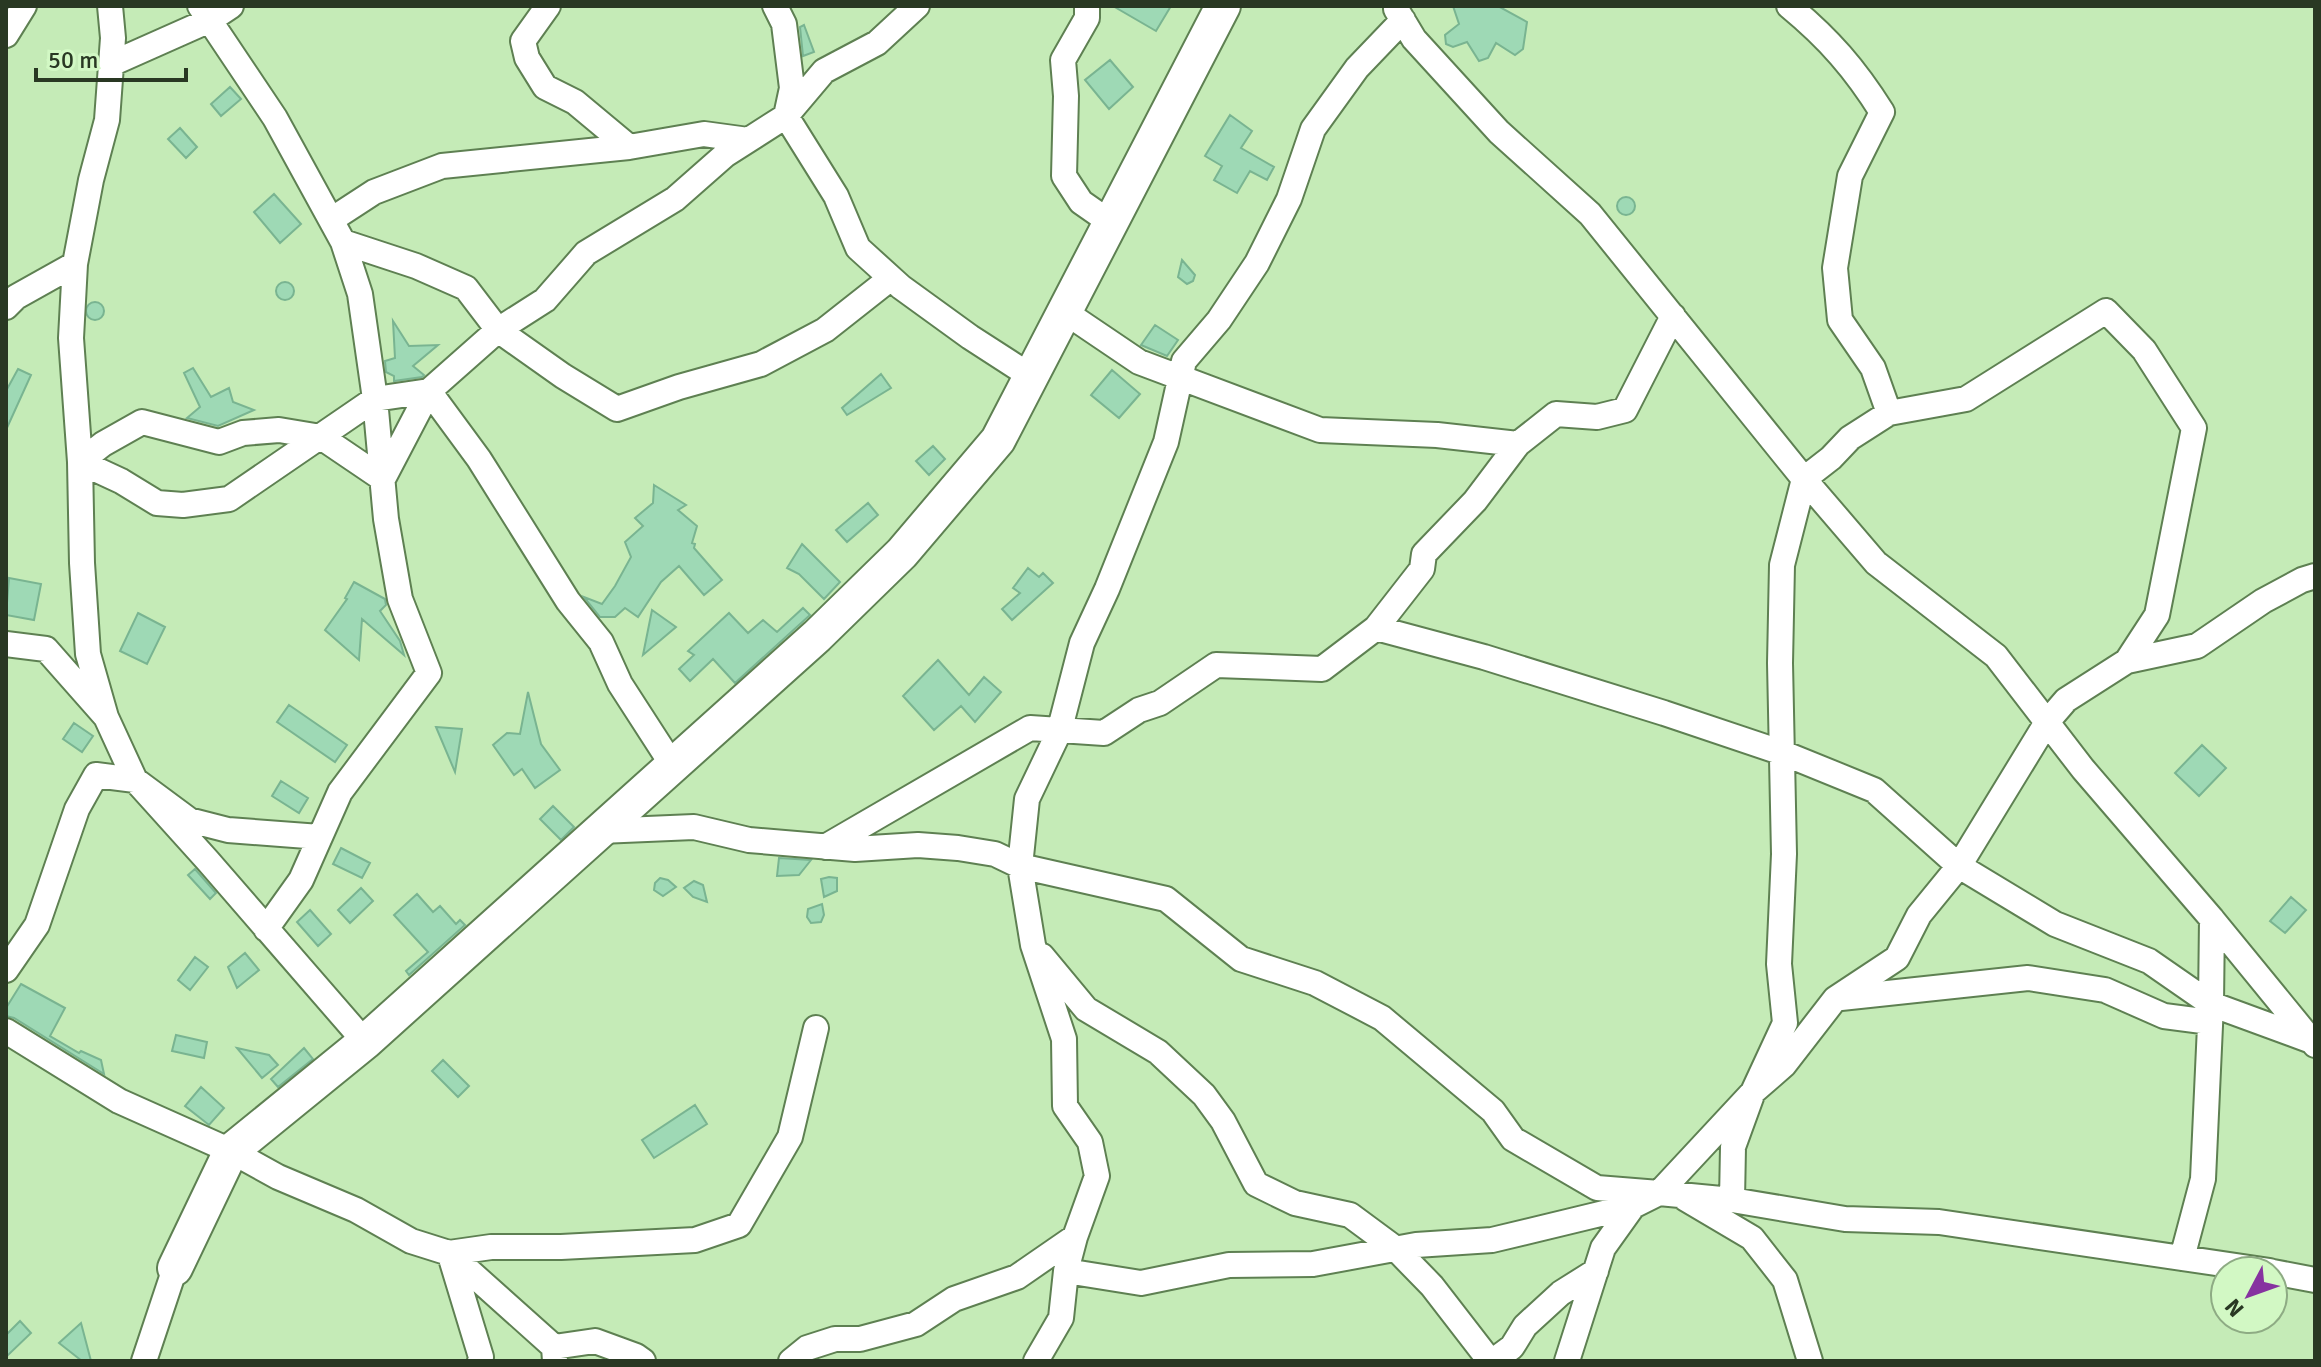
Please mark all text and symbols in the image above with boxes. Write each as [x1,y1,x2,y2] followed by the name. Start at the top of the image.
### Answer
[36,32,186,82] scale bar
[48,45,98,75] text: 50 m
[2209,1255,2289,1335] north arrow
[2219,1293,2249,1322] text: N

